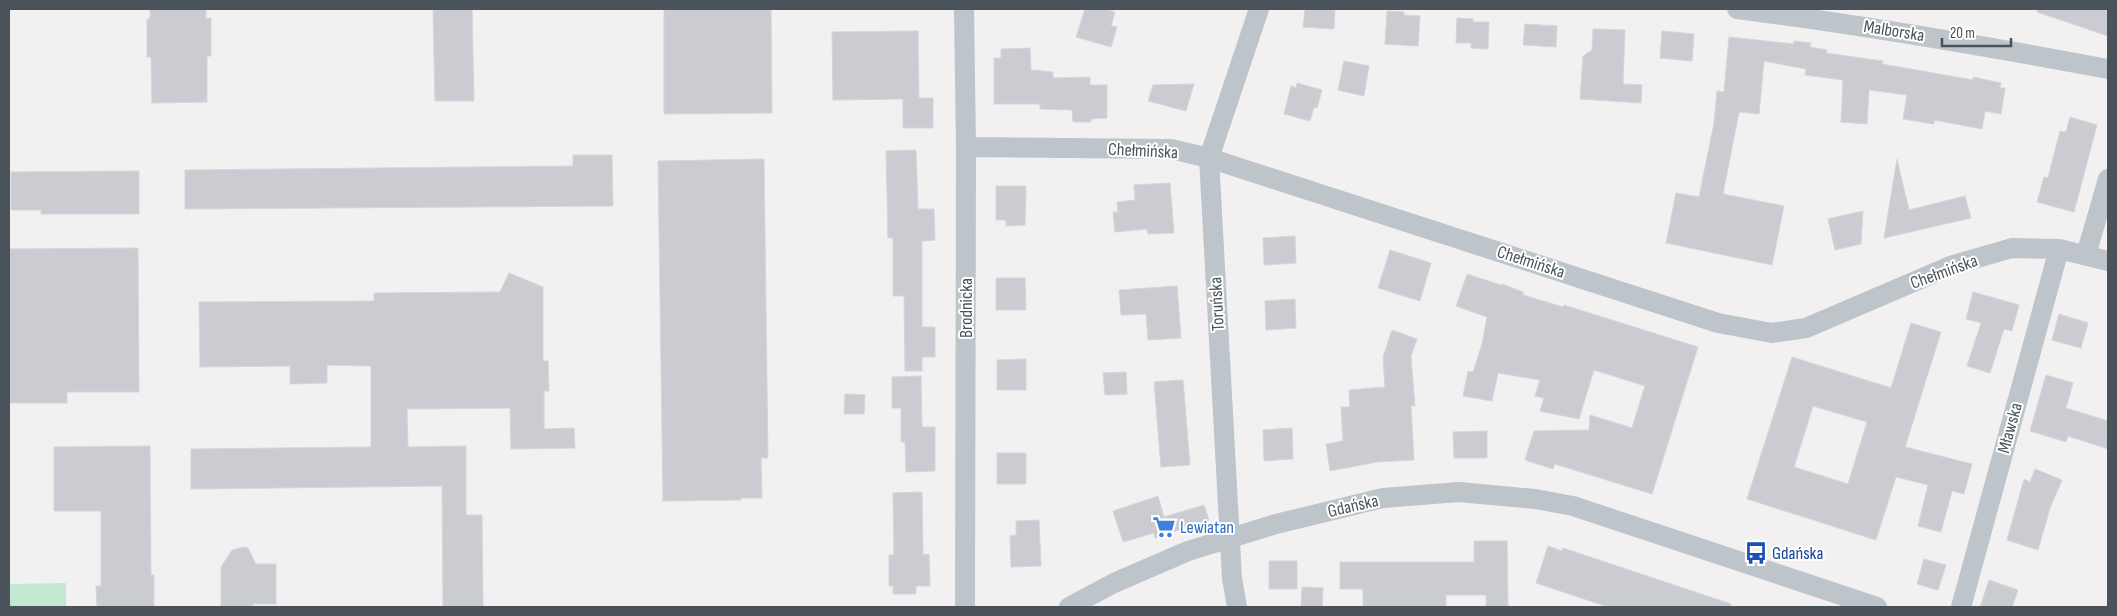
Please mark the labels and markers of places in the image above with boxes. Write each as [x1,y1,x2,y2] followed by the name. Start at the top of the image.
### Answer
[1151,514,1177,540] supermarket icon: Lewiatan
[1180,517,1234,538] place label: Lewiatan
[1743,540,1769,566] bus stop icon: Gdańska
[1772,543,1823,564] place label: Gdańska

